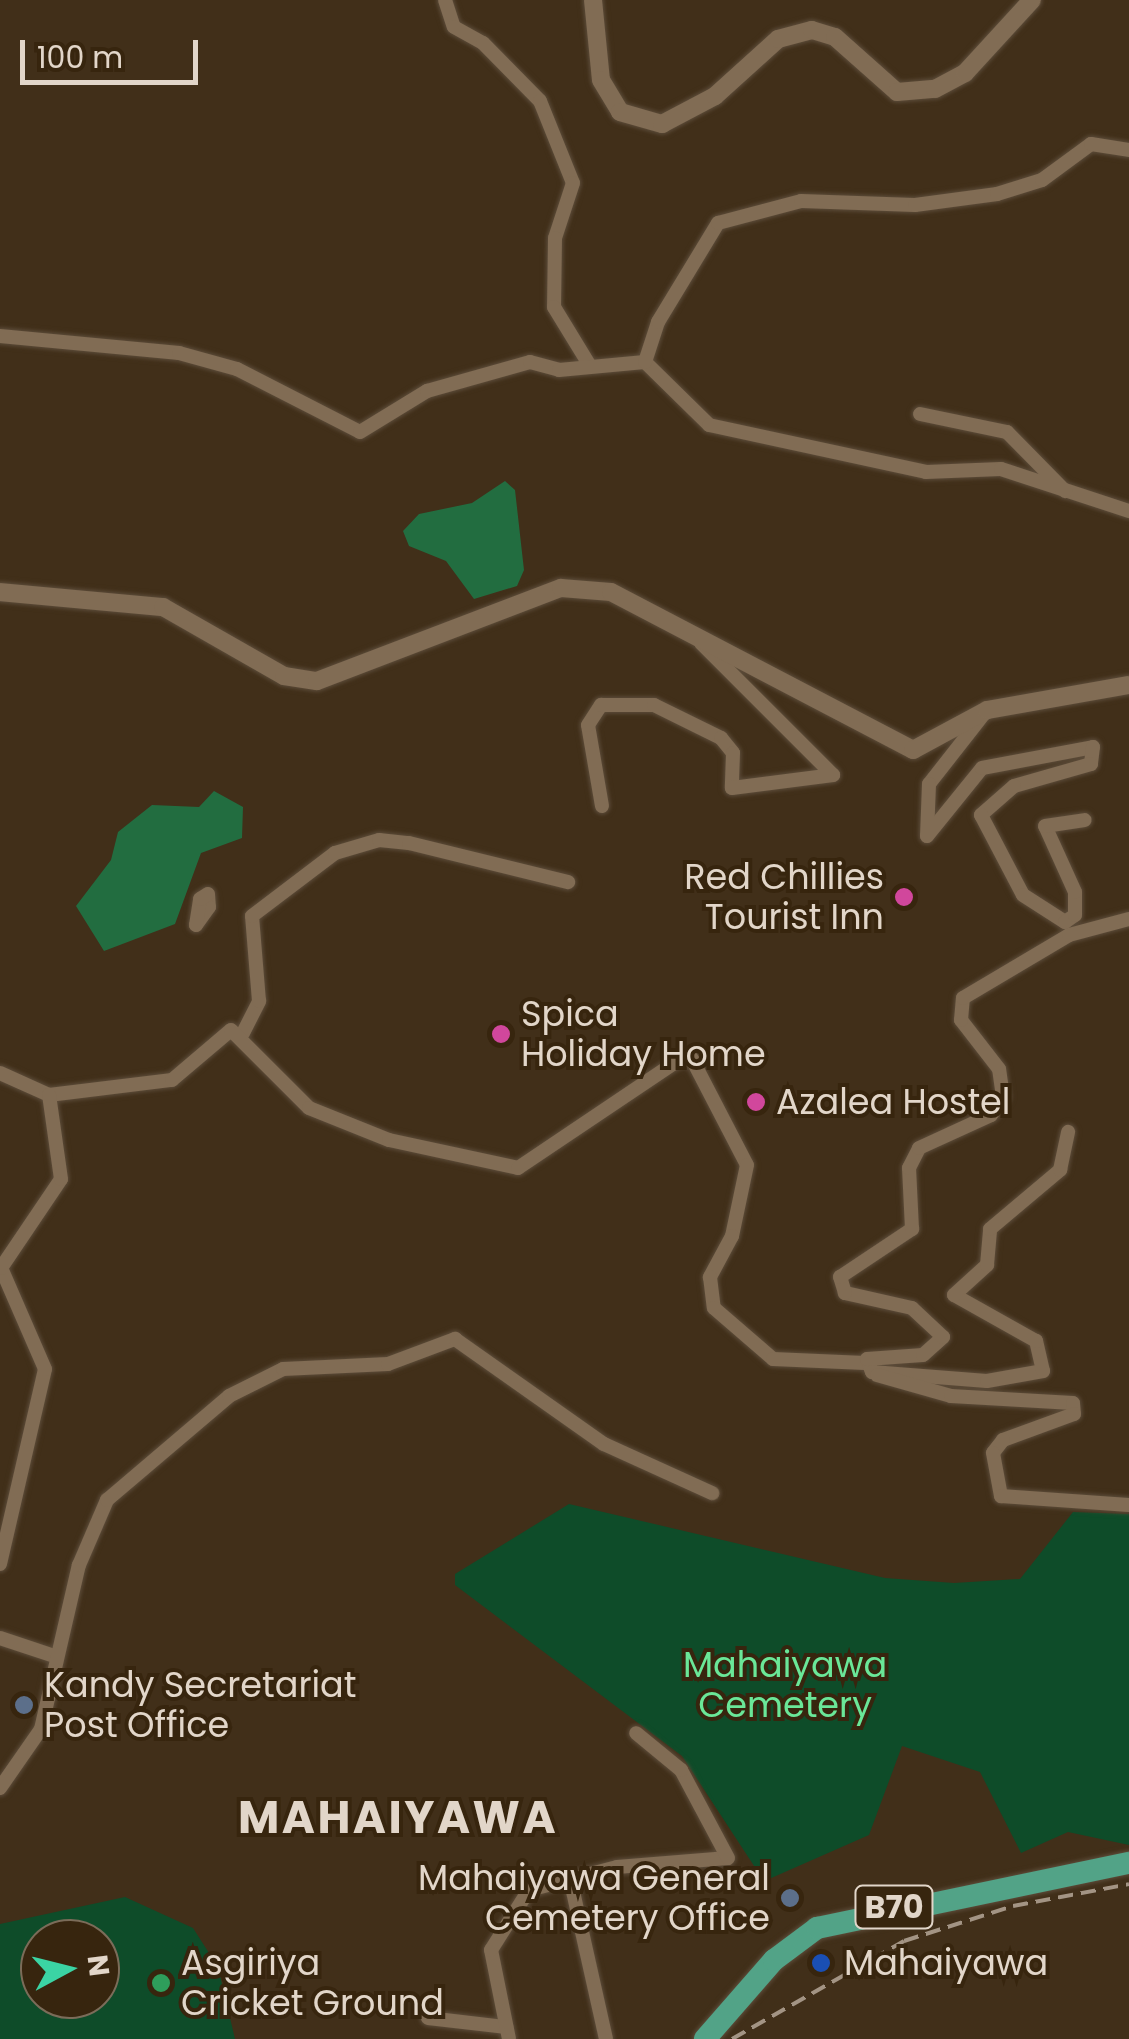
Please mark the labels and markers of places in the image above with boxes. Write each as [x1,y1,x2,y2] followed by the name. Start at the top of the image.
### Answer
[684,856,884,938] place label: Red Chillies Tourist Inn
[893,886,915,908] marker: Red Chillies Tourist Inn
[521,993,766,1075] place label: Spica Holiday Home
[490,1023,512,1045] marker: Spica Holiday Home
[776,1081,1010,1123] place label: Azalea Hostel
[745,1091,767,1113] marker: Azalea Hostel
[44,1664,356,1746] place label: Kandy Secretariat Post Office
[13,1694,35,1716] marker: Kandy Secretariat Post Office
[418,1857,770,1939] place label: Mahaiyawa General Cemetery Office
[779,1887,801,1909] marker: Mahaiyawa General Cemetery Office
[181,1942,444,2024] place label: Asgiriya Cricket Ground
[844,1942,1048,1984] place label: Mahaiyawa
[808,1950,834,1976] marker: Mahaiyawa
[150,1972,172,1994] marker: Asgiriya Cricket Ground

